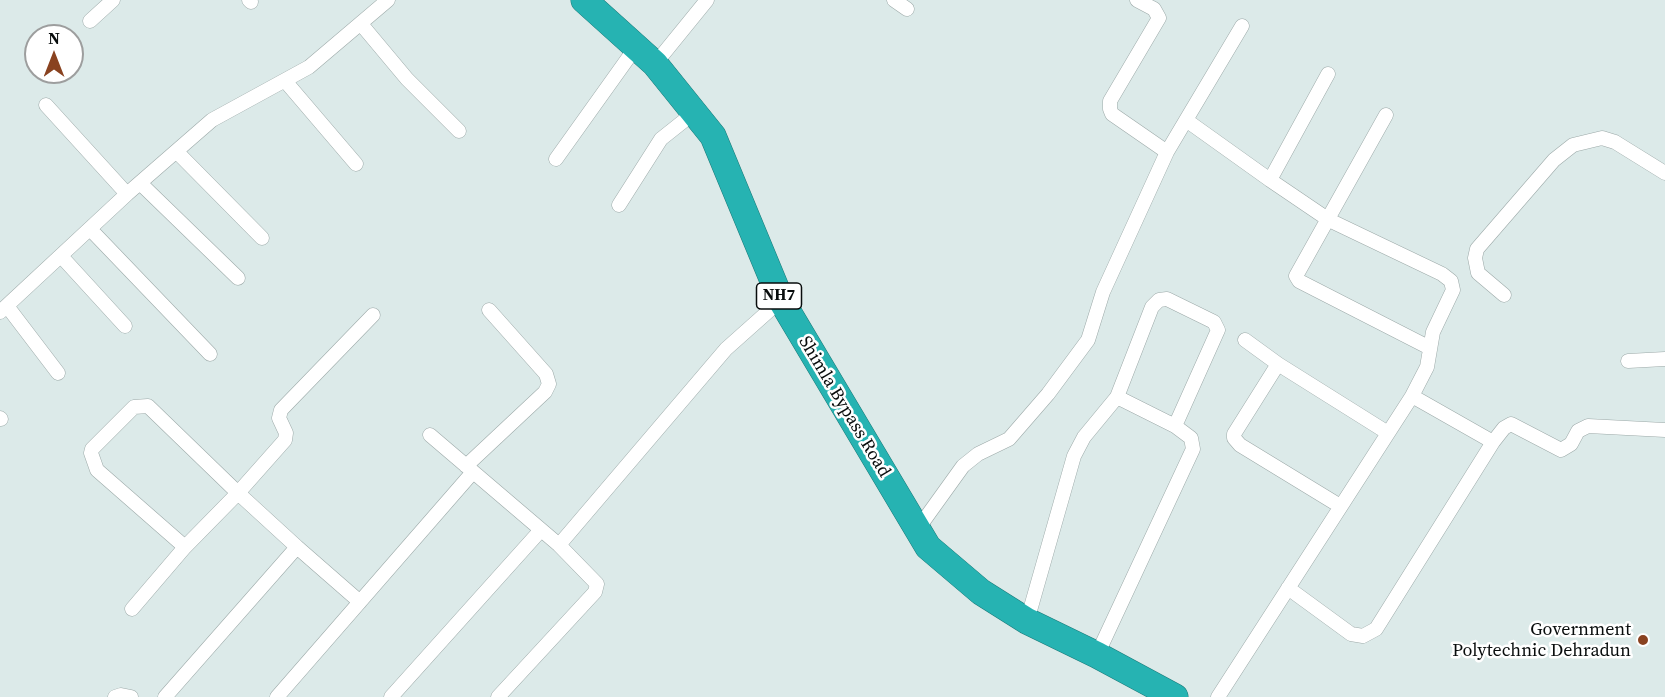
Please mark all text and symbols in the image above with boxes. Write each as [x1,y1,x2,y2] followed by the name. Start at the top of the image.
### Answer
[24,24,84,84] north arrow
[48,27,60,49] text: N
[756,283,802,309] road number: NH7
[793,333,895,481] street label: Shimla Bypass Road
[1452,619,1631,662] place label: Government Polytechnic Dehradun
[1636,633,1650,647] marker: Government Polytechnic Dehradun

